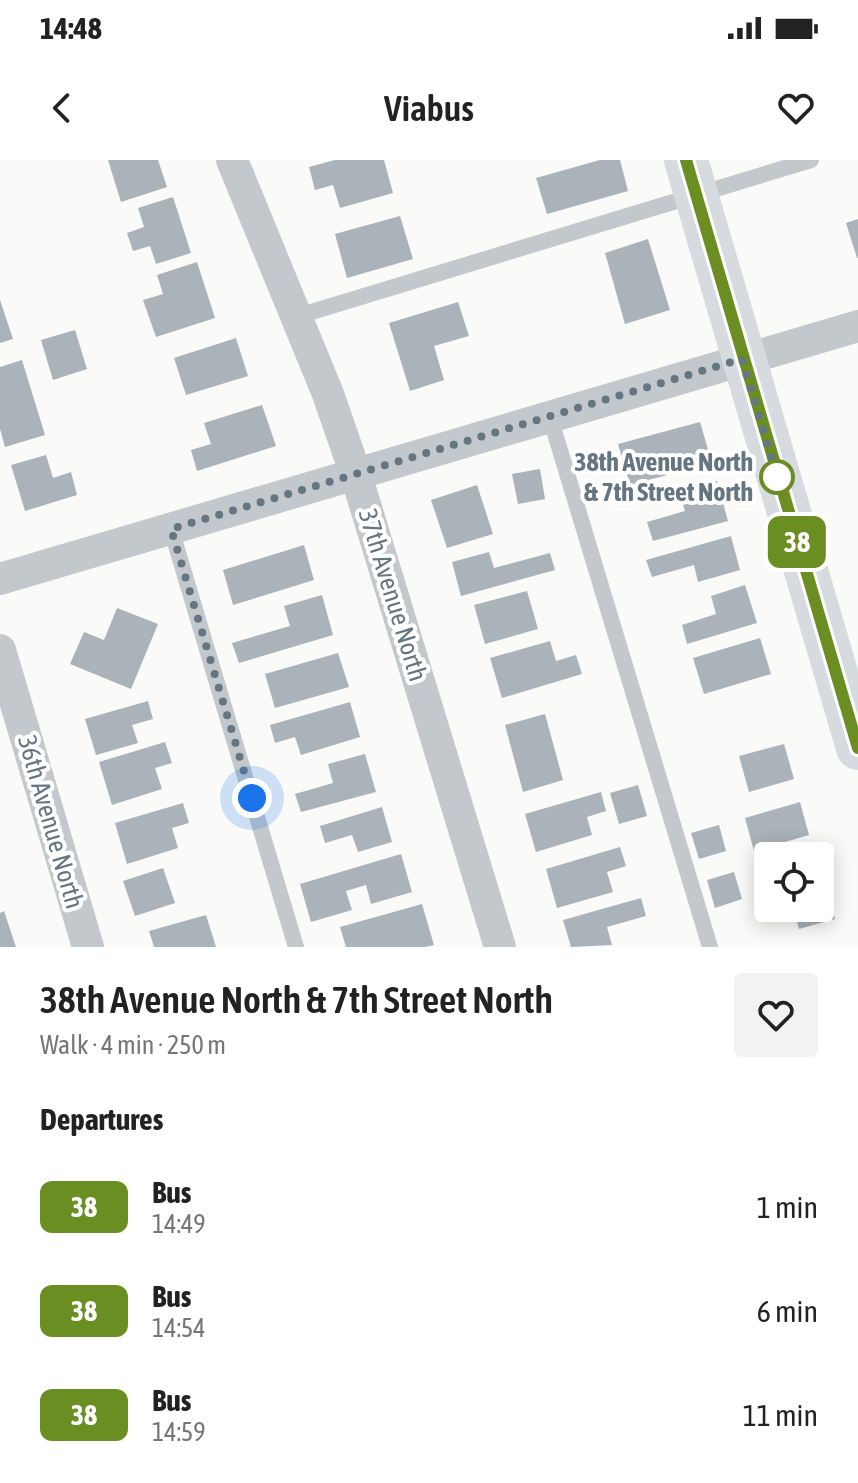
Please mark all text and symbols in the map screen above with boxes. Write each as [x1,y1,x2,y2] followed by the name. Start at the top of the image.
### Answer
[40,11,102,45] text: 14:48
[40,86,84,130] icon: back
[774,86,818,130] icon: heart
[384,87,474,129] text: Viabus
[574,447,753,507] place label: 38th Avenue North & 7th Street North
[760,460,794,494] marker: 38th Avenue North & 7th Street North
[353,505,433,685] street label: 37th Avenue North
[761,516,833,568] line badge: 38
[784,526,810,558] text: 38
[12,732,90,912] street label: 36th Avenue North
[232,778,272,818] your location
[754,842,834,922] map controls
[754,842,834,922] button: locate
[734,973,818,1057] button: heart
[40,978,553,1021] text: 38th Avenue North & 7th Street North
[40,1030,226,1060] text: Walk · 4 min · 250 m
[40,1102,163,1136] text: Departures
[152,1175,191,1209] text: Bus
[757,1190,818,1224] text: 1 min
[71,1191,97,1223] text: 38
[152,1209,206,1239] text: 14:49
[152,1279,191,1313] text: Bus
[757,1294,818,1328] text: 6 min
[71,1295,97,1327] text: 38
[152,1313,206,1343] text: 14:54
[152,1383,191,1417] text: Bus
[743,1398,818,1432] text: 11 min
[71,1399,97,1431] text: 38
[152,1417,206,1447] text: 14:59

